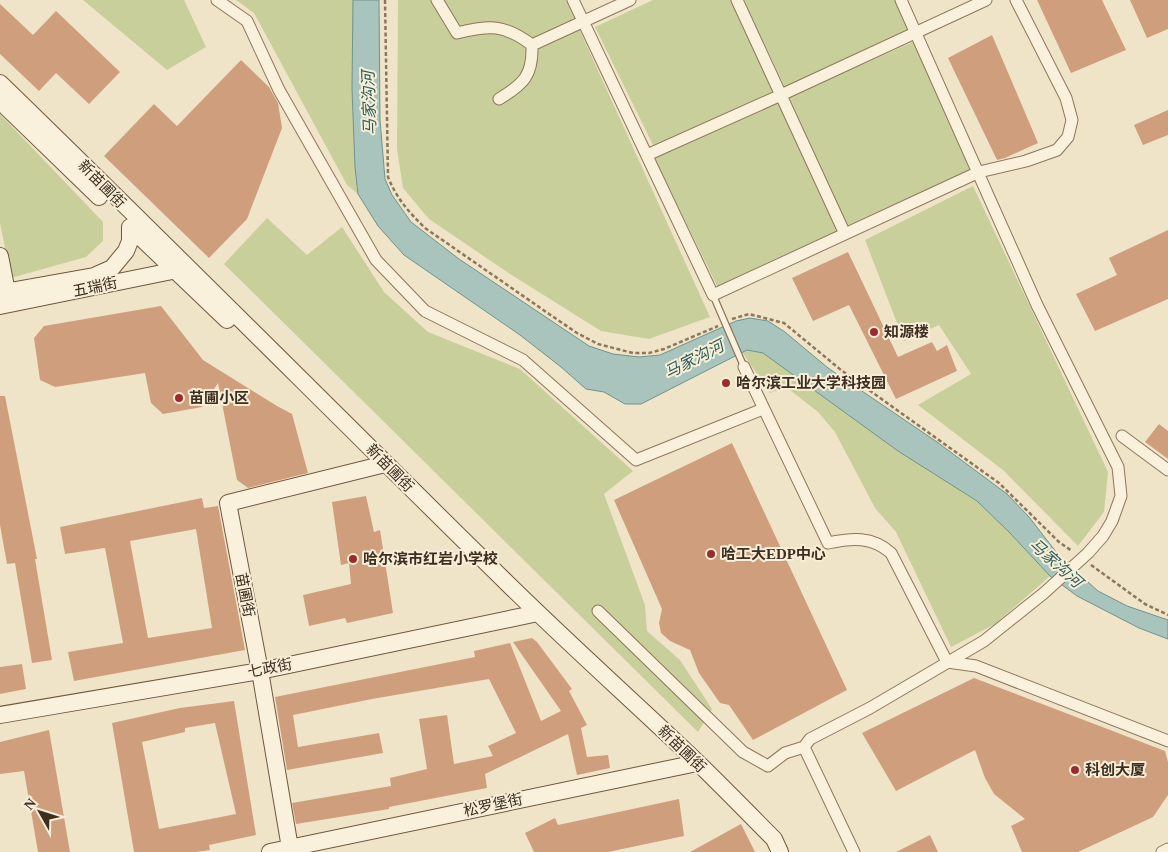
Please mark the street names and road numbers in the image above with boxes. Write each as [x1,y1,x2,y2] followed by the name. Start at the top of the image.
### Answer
[75,157,129,211] street label: 新苗圃街
[71,274,119,300] street label: 五瑞街
[363,441,417,495] street label: 新苗圃街
[233,571,257,619] street label: 苗圃街
[246,656,294,680] street label: 七政街
[655,722,709,776] street label: 新苗圃街
[462,791,524,819] street label: 松罗堡街

